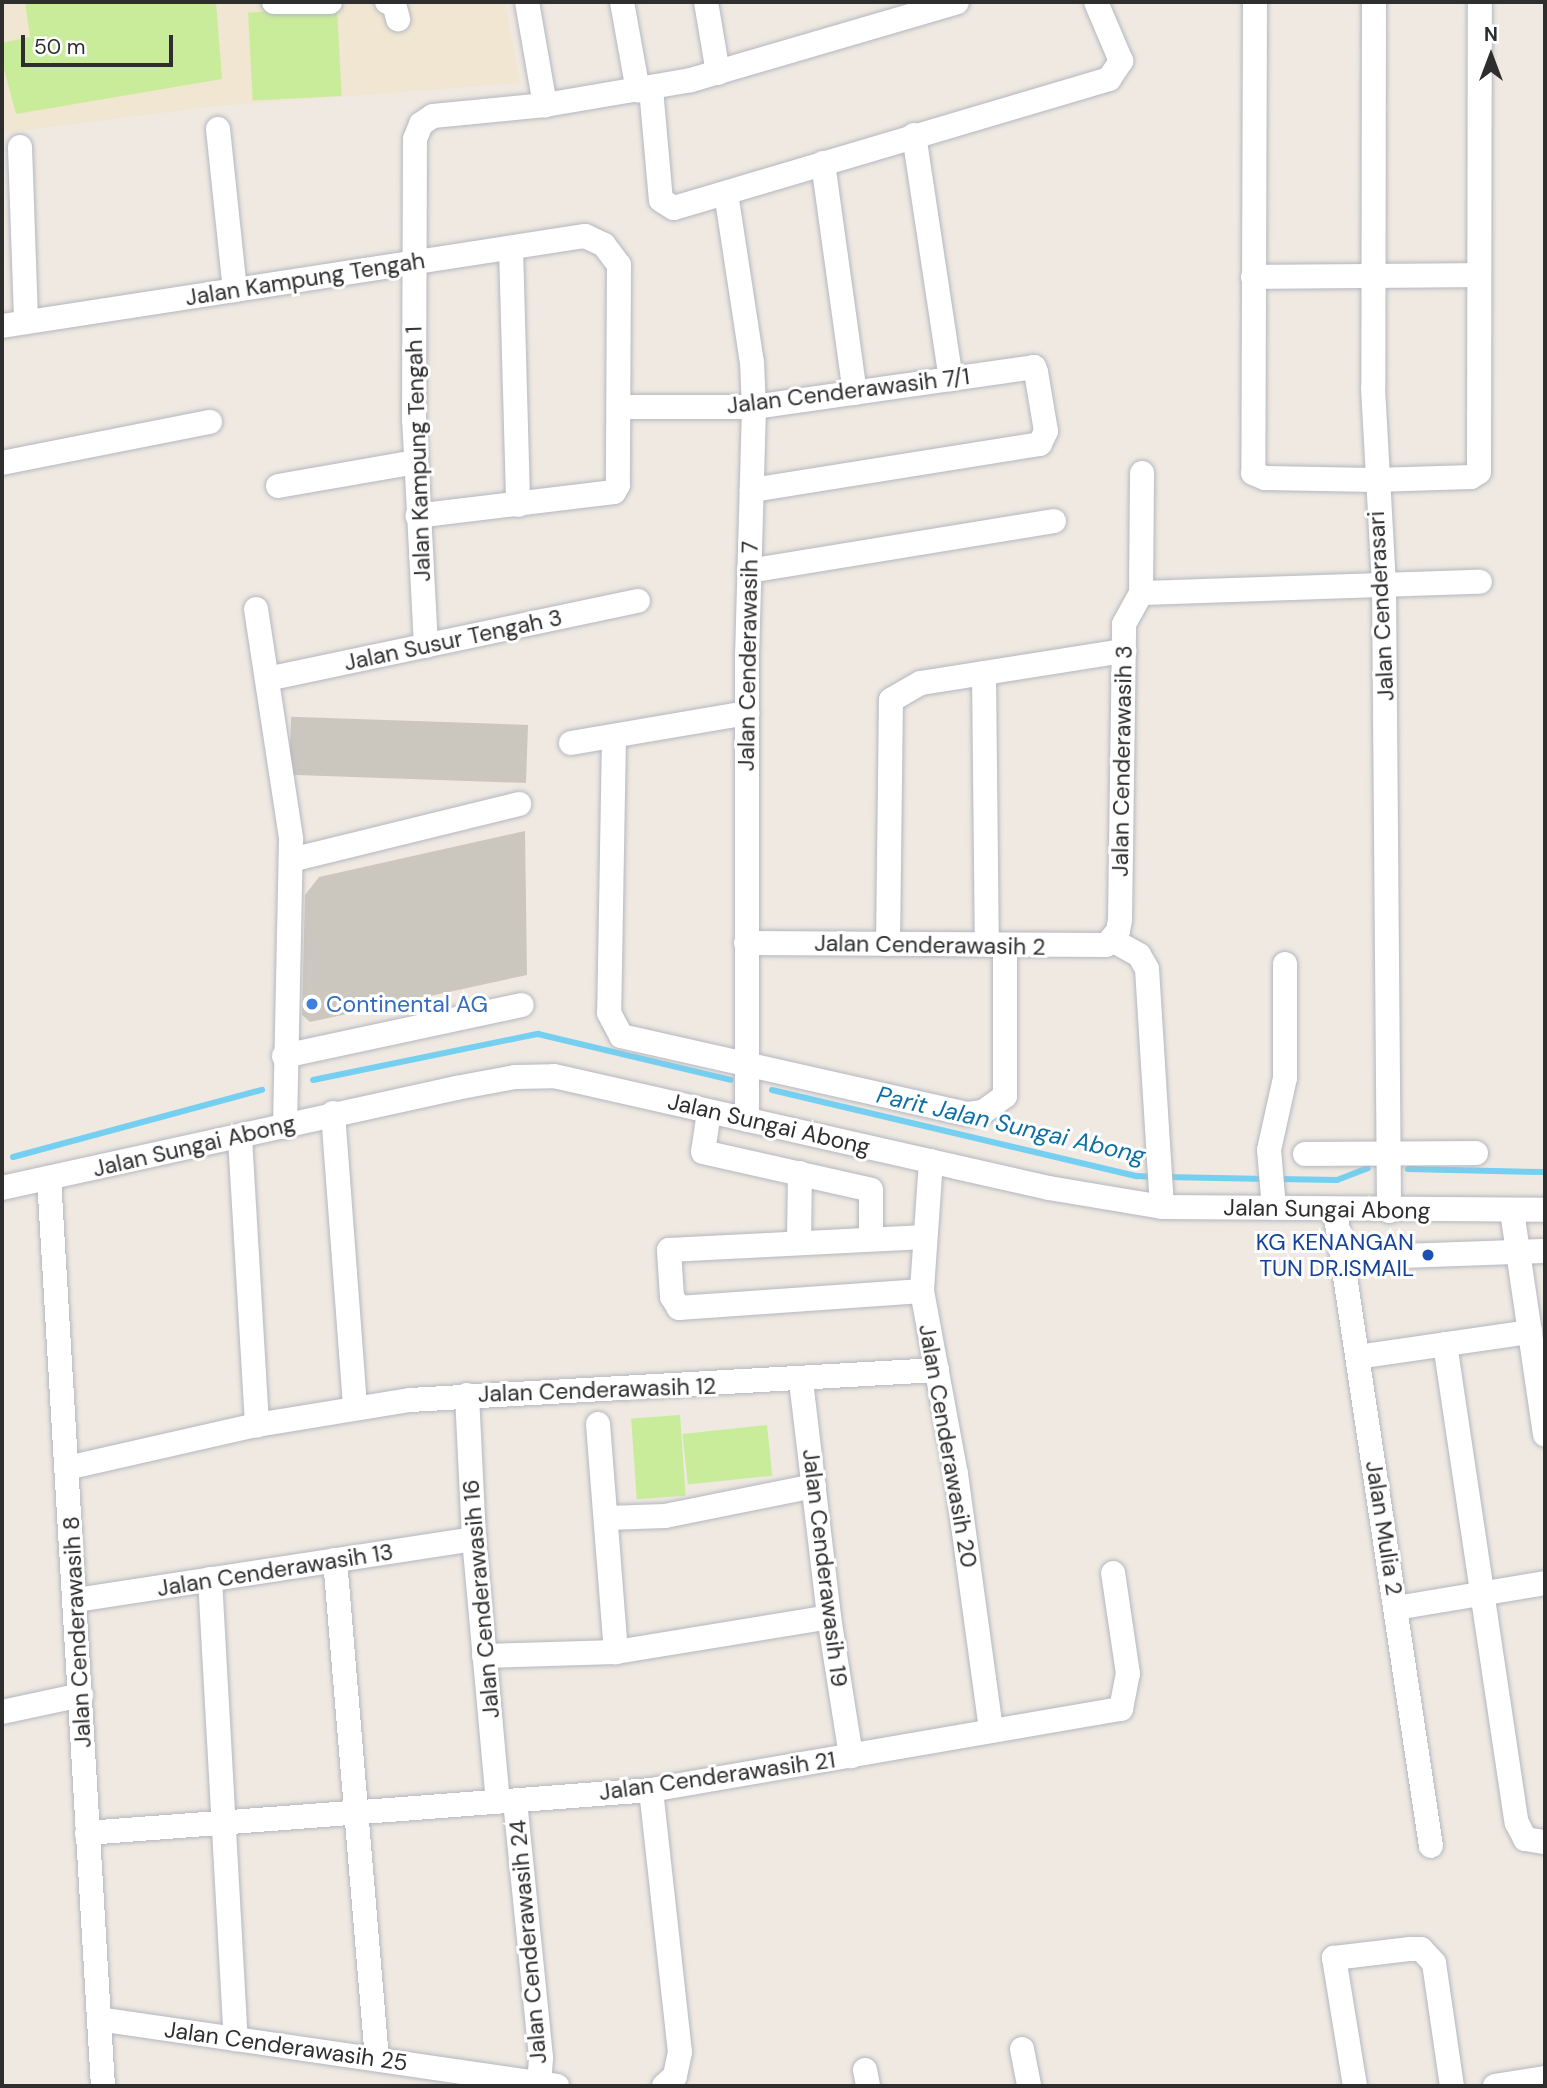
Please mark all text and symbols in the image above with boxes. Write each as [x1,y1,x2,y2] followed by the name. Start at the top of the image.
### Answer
[24,21,177,65] scale bar
[1456,21,1526,91] north arrow
[1484,22,1498,47] text: N
[34,33,85,61] text: 50 m
[183,246,427,312] street label: Jalan Kampung Tengah
[400,326,436,582] street label: Jalan Kampung Tengah 1
[725,362,971,420] street label: Jalan Cenderawasih 7/1
[1362,510,1400,702] street label: Jalan Cenderasari
[732,541,764,771] street label: Jalan Cenderawasih 7
[341,603,565,677] street label: Jalan Susur Tengah 3
[1106,645,1138,877] street label: Jalan Cenderawasih 3
[814,929,1046,961] street label: Jalan Cenderawasih 2
[326,990,488,1018] place label: Continental AG
[304,996,320,1012] marker: Continental AG
[874,1080,1148,1170] water label: Parit Jalan Sungai Abong
[665,1087,873,1161] street label: Jalan Sungai Abong
[90,1109,298,1183] street label: Jalan Sungai Abong
[1223,1193,1431,1225] street label: Jalan Sungai Abong
[1256,1228,1414,1282] place label: KG KENANGAN TUN DR.ISMAIL
[1420,1247,1436,1263] marker: KG KENANGAN TUN DR.ISMAIL
[913,1322,983,1570] street label: Jalan Cenderawasih 20
[477,1372,717,1408] street label: Jalan Cenderawasih 12
[797,1447,853,1689] street label: Jalan Cenderawasih 19
[1360,1459,1408,1597] street label: Jalan Mulia 2
[457,1478,505,1720] street label: Jalan Cenderawasih 16
[57,1515,97,1749] street label: Jalan Cenderawasih 8
[155,1538,395,1602] street label: Jalan Cenderawasih 13
[597,1746,837,1806] street label: Jalan Cenderawasih 21
[504,1819,552,2065] street label: Jalan Cenderawasih 24
[163,2015,409,2077] street label: Jalan Cenderawasih 25

